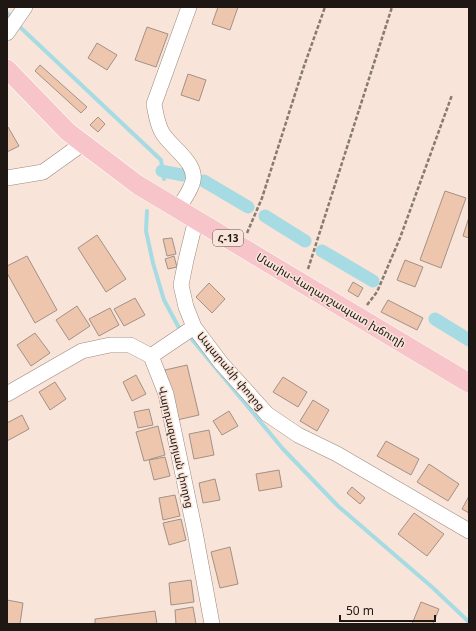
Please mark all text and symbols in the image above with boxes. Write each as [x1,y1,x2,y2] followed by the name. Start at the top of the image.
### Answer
[213,230,243,246] road number: Հ-13
[254,249,409,350] street label: Մասիս-Վաղարշապատ խճուղի
[194,328,269,413] street label: Ապարանի փողոց
[155,385,198,509] street label: Վարդազարյան փողոց
[340,597,435,623] scale bar
[346,602,374,619] text: 50 m

